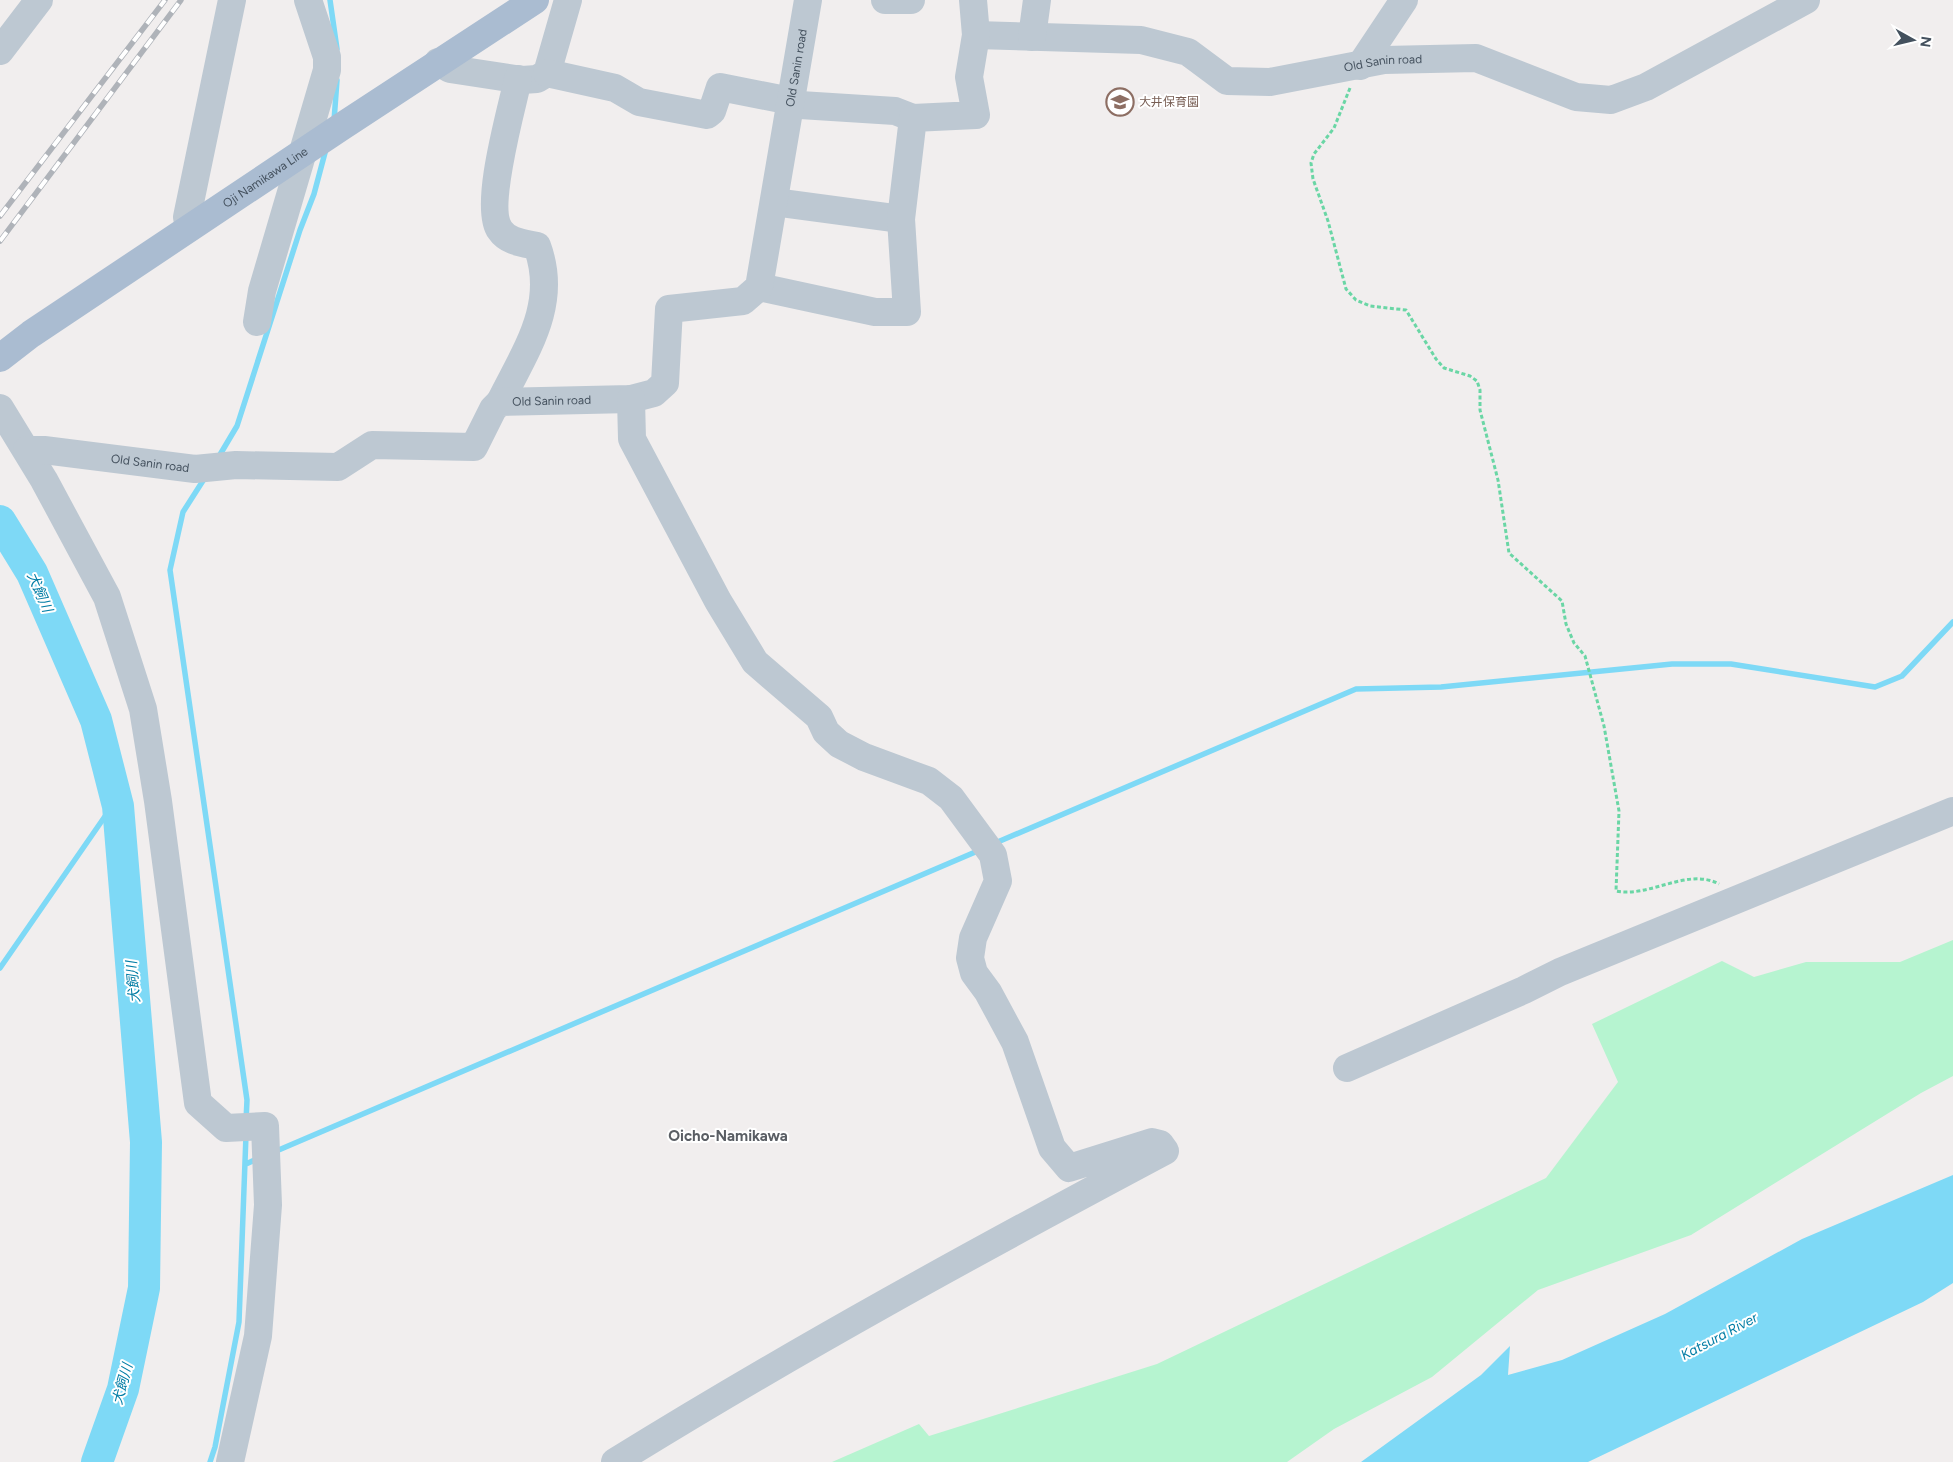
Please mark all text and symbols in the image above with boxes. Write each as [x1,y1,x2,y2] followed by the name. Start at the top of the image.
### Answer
[1888,15,1938,65] north arrow
[783,28,810,108] street label: Old Sanin road
[1916,35,1935,48] text: N
[1343,52,1422,75] street label: Old Sanin road
[1105,87,1135,117] school or university icon: 大井保育園
[1139,95,1199,109] place label: 大井保育園
[220,144,311,211] street label: Oji Namikawa Line
[512,393,591,409] street label: Old Sanin road
[110,451,190,475] street label: Old Sanin road
[23,570,57,617] water label: 犬飼川
[123,958,144,1004] water label: 犬飼川
[668,1127,788,1145] district label: Oicho-Namikawa
[1678,1309,1762,1364] water label: Katsura River
[109,1360,137,1407] water label: 犬飼川

